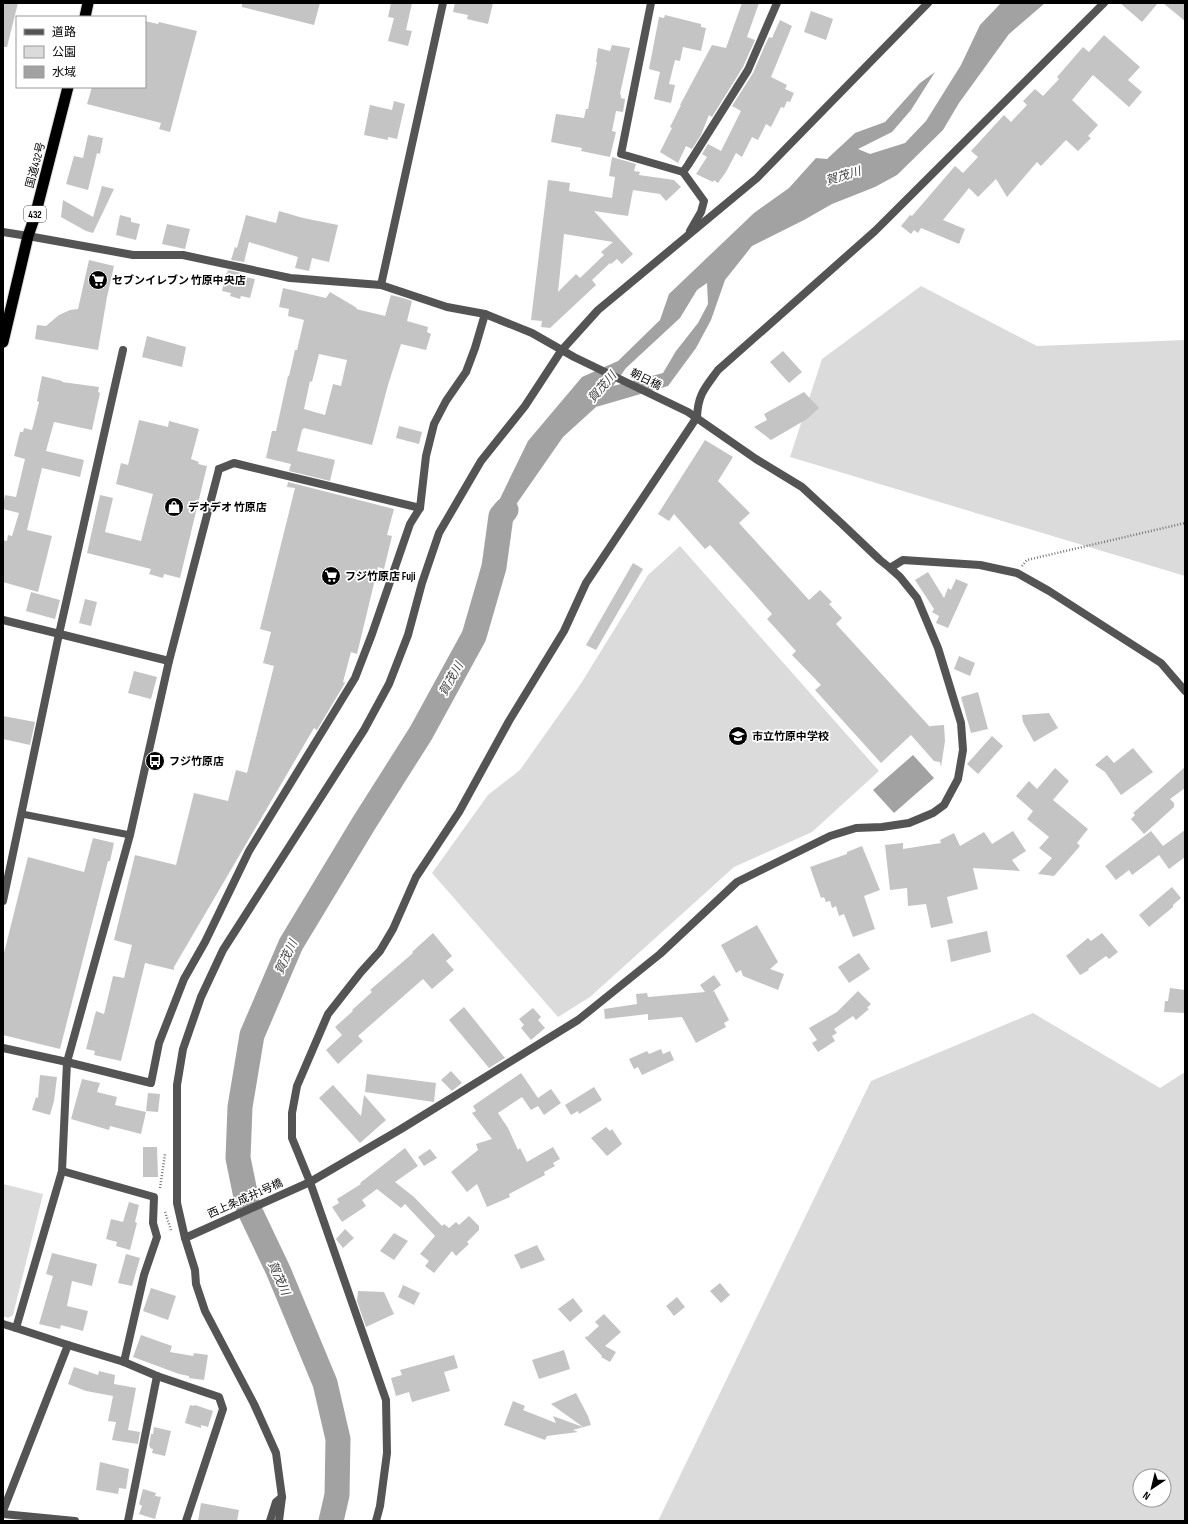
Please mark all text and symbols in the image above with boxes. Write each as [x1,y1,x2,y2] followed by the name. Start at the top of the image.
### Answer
[16,16,146,88] legend
[52,25,76,40] text: 道路
[52,45,76,60] text: 公園
[52,65,76,80] text: 水域
[23,141,48,189] street label: 国道432号
[824,163,864,189] water label: 賀茂川
[24,206,46,222] road number: 432
[87,269,109,291] supermarket icon: セブンイレブン 竹原中央店
[112,274,246,287] place label: セブンイレブン 竹原中央店
[628,366,663,393] street label: 朝日橋
[585,367,621,406] water label: 賀茂川
[163,496,185,518] shop icon: デオデオ 竹原店
[188,501,267,514] place label: デオデオ 竹原店
[320,565,342,587] supermarket icon: フジ竹原店 Fuji
[345,570,415,583] place label: フジ竹原店 Fuji
[436,658,468,699] water label: 賀茂川
[727,725,749,747] school or university icon: 市立竹原中学校
[752,730,829,743] place label: 市立竹原中学校
[144,750,166,772] bus stop icon: フジ竹原店
[169,755,224,768] place label: フジ竹原店
[272,936,302,977] water label: 賀茂川
[206,1176,285,1221] street label: 西上条成井1号橋
[264,1259,294,1300] water label: 賀茂川
[1132,1468,1172,1508] north arrow
[1140,1489,1153,1503] text: N

